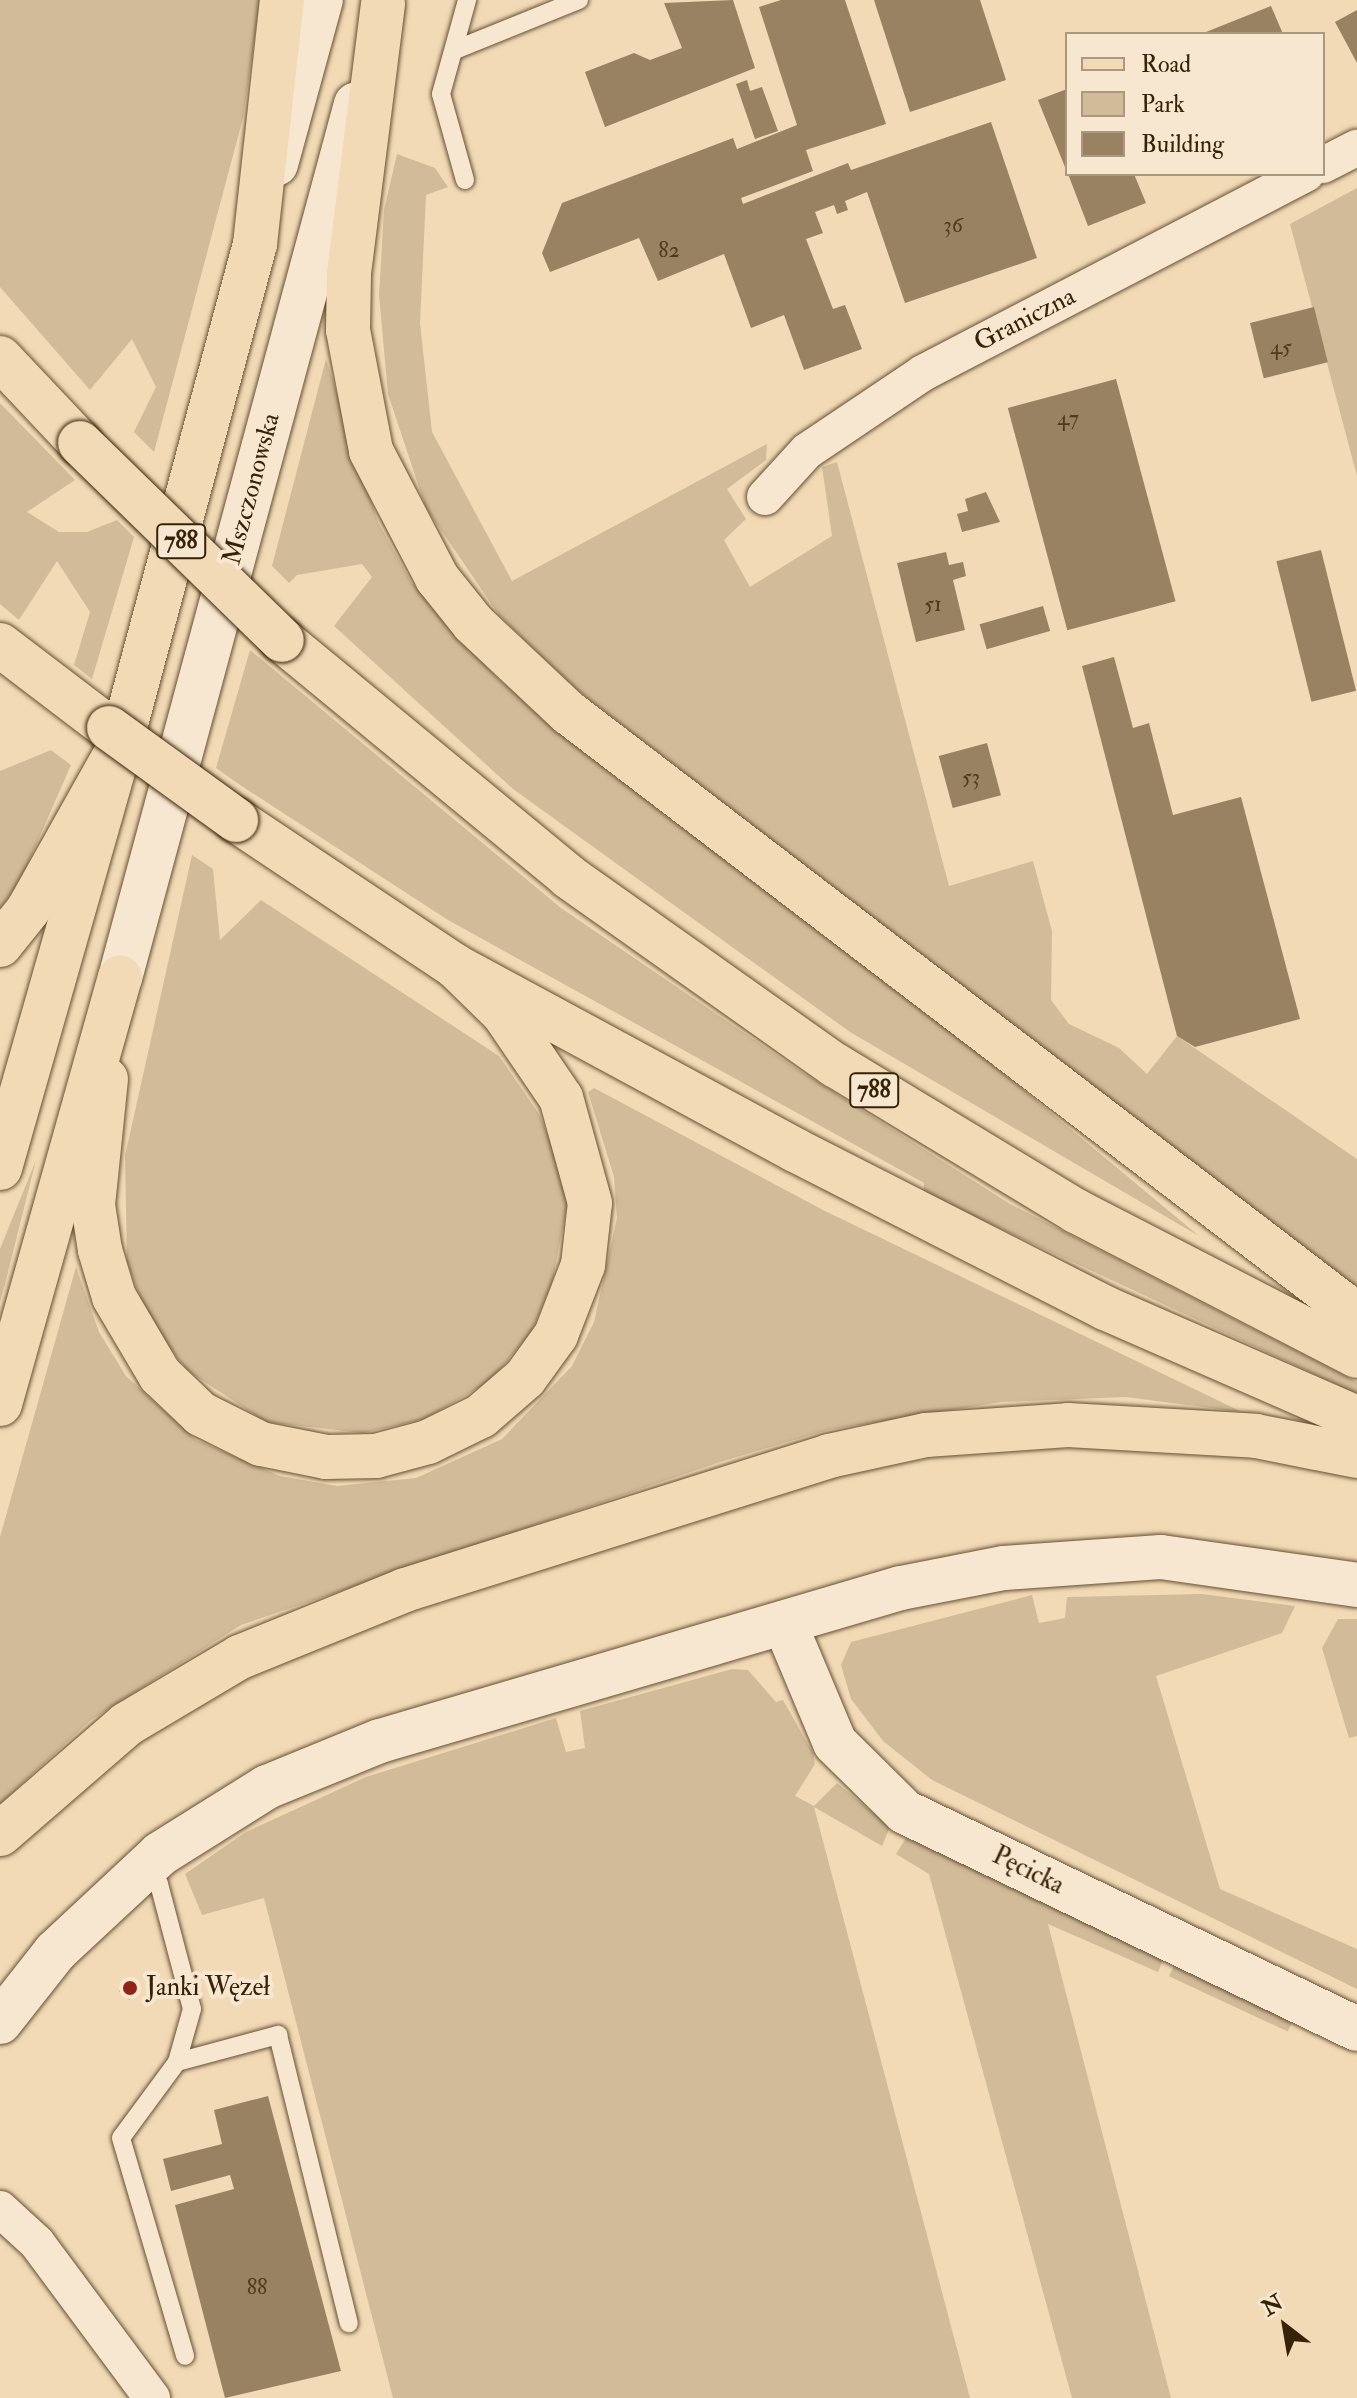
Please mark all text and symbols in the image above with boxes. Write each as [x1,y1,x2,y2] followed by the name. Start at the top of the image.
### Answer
[1065,32,1325,176] legend
[1141,49,1191,80] text: Road
[1141,89,1185,120] text: Park
[1141,129,1224,160] text: Building
[943,213,963,239] house number: 36
[658,238,680,264] house number: 82
[969,281,1081,359] street label: Graniczna
[1270,335,1292,361] house number: 45
[1057,406,1079,432] house number: 47
[217,410,287,568] street label: Mszczonowska
[155,521,207,561] road number: 788
[924,592,942,618] house number: 51
[962,765,980,791] house number: 53
[848,1070,900,1110] road number: 788
[987,1840,1069,1902] street label: Pęcicka
[146,1972,270,2004] place label: Janki Węzeł
[121,1979,139,1997] marker: Janki Węzeł
[247,2275,267,2301] house number: 88
[1245,2286,1325,2366] north arrow
[1257,2288,1288,2323] text: N

